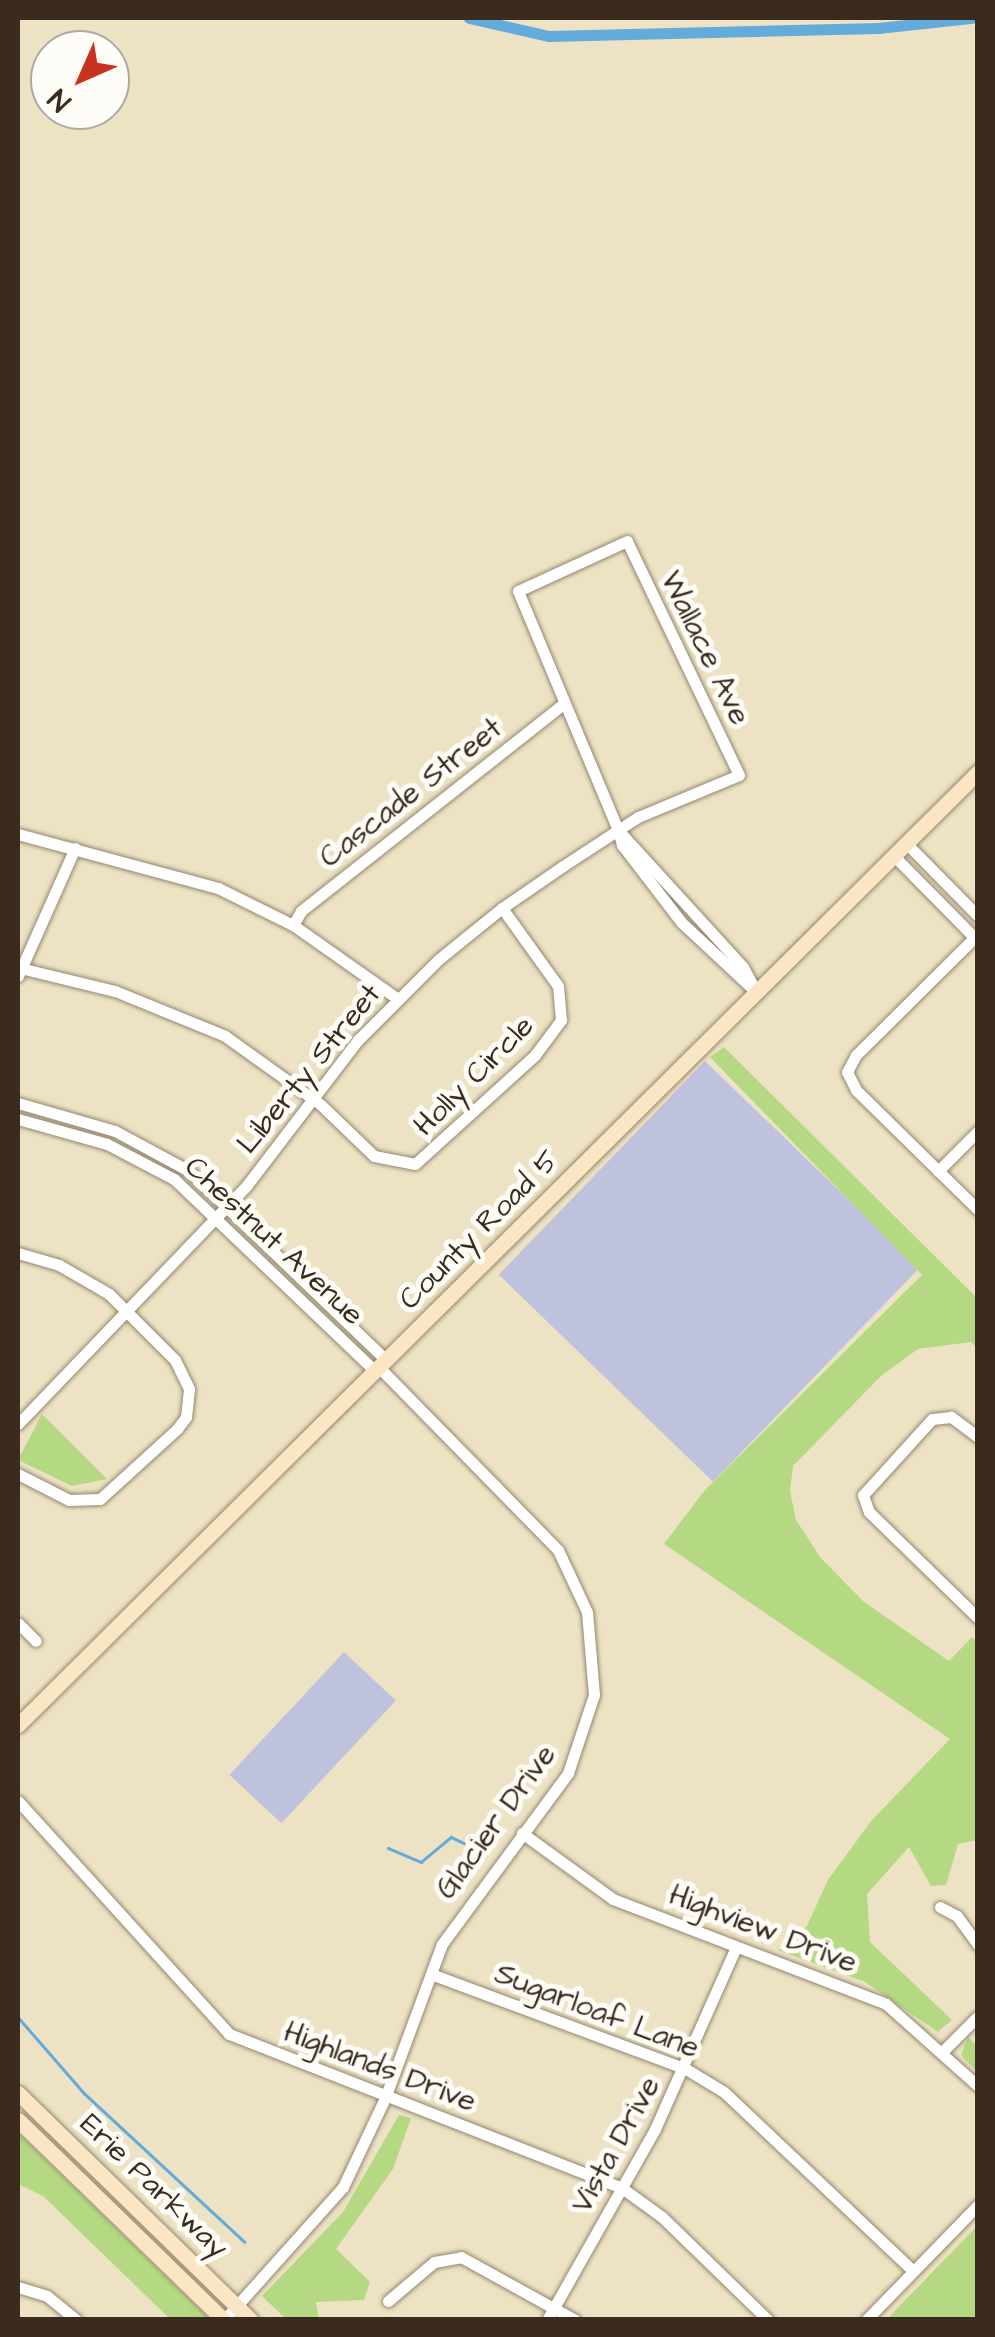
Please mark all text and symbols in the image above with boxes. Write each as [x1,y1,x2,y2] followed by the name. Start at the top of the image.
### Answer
[30,30,130,130] north arrow
[40,80,80,120] text: N
[652,565,758,731] street label: Wallace Ave
[312,710,510,876] street label: Cascade Street
[230,977,388,1161] street label: Liberty Street
[406,1008,542,1144] street label: Holly Circle
[392,1143,566,1317] street label: County Road 5
[177,1149,371,1333] street label: Chestnut Avenue
[428,1738,564,1906] street label: Glacier Drive
[664,1877,862,1981] street label: Highview Drive
[490,1956,704,2066] street label: Sugarloaf Lane
[279,2014,481,2120] street label: Highlands Drive
[564,2071,668,2219] street label: Vista Drive
[72,2106,236,2266] street label: Erie Parkway

